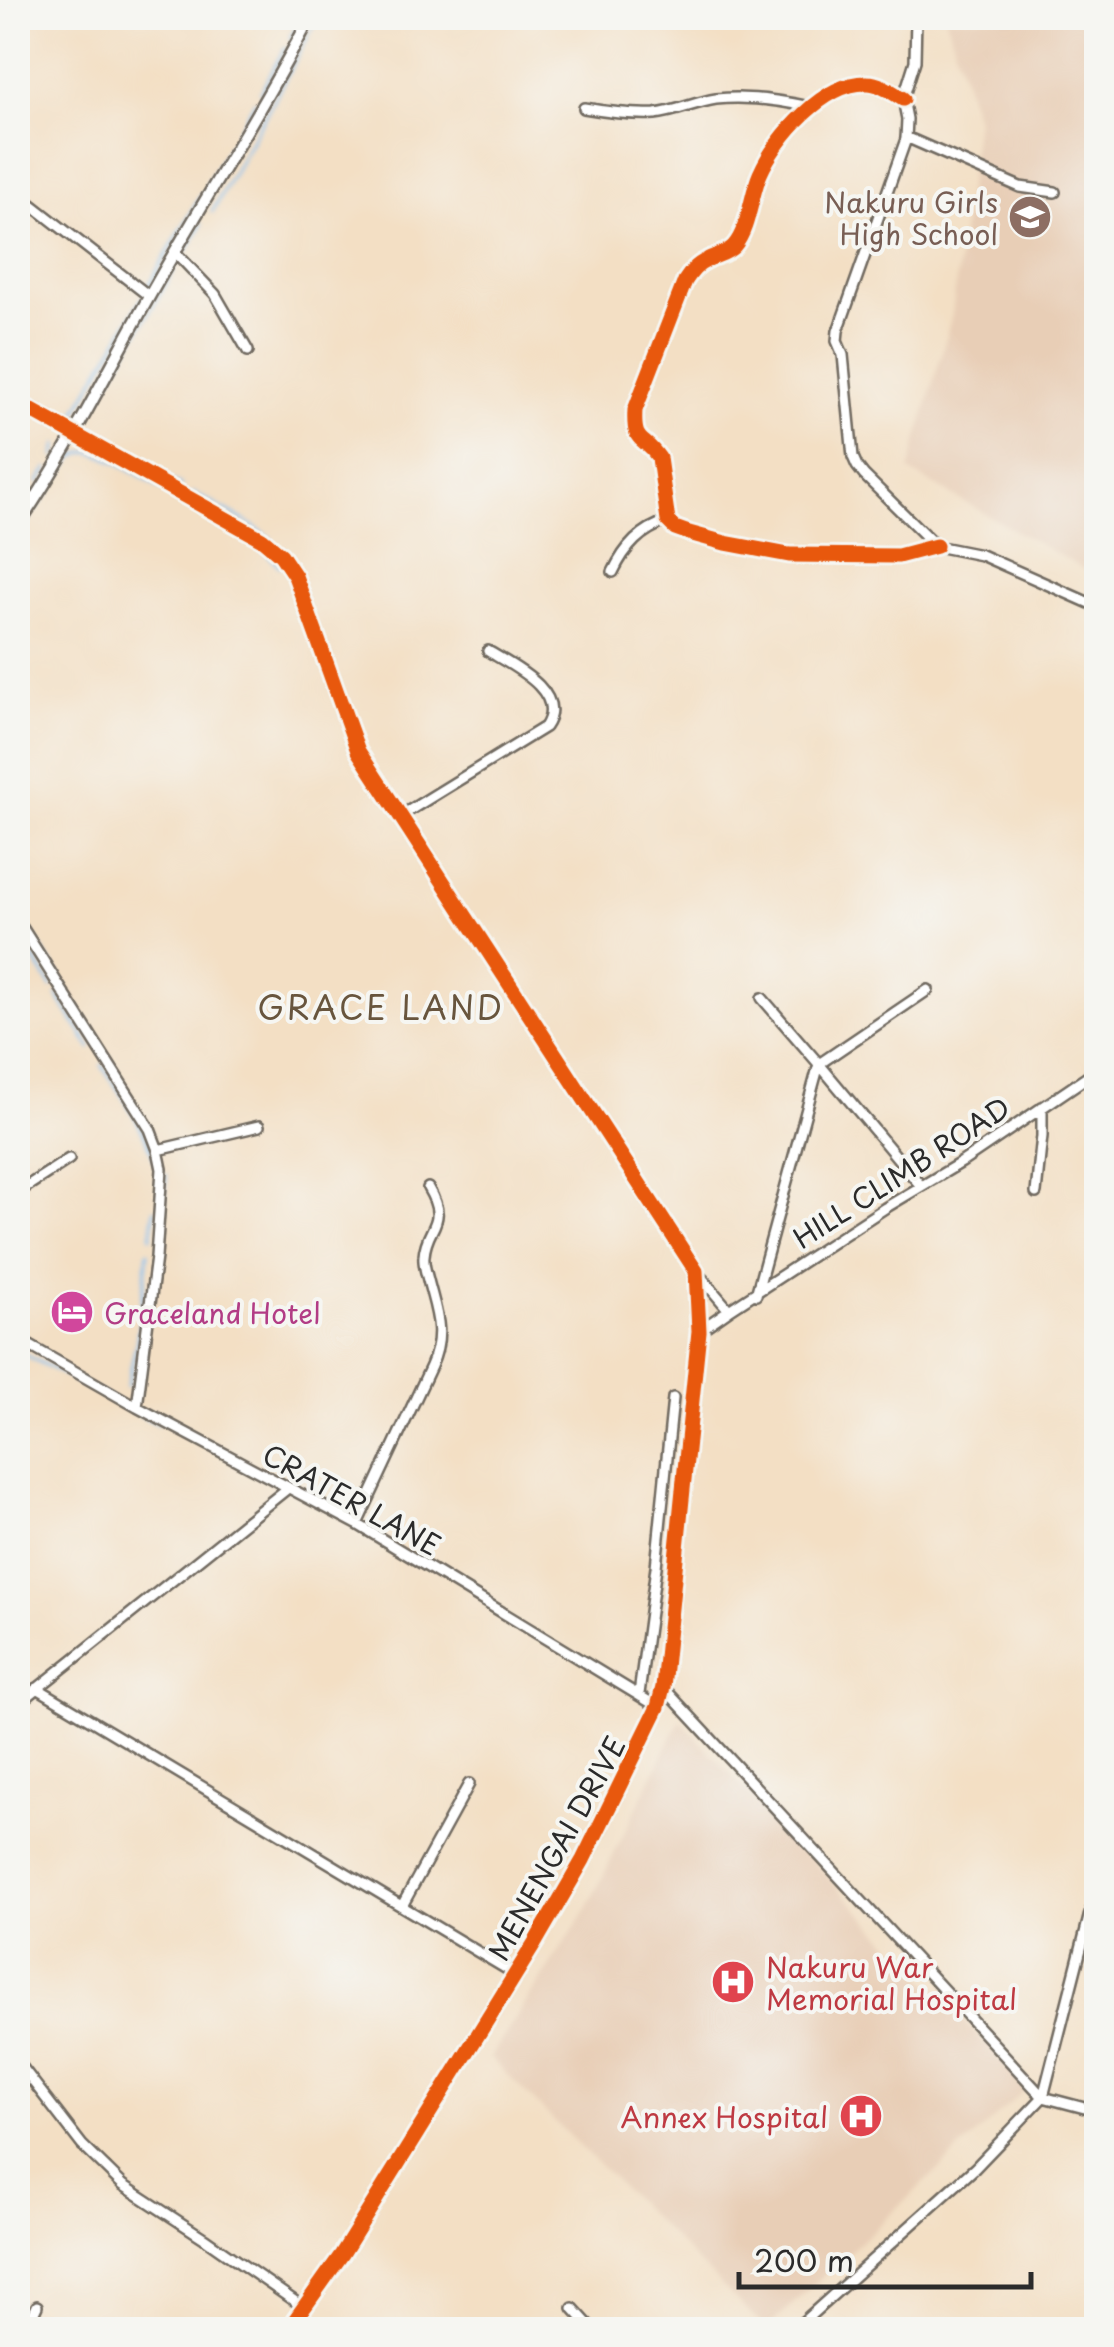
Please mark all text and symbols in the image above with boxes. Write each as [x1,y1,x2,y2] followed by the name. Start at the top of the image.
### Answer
[824,180,998,255] place label: Nakuru Girls High School
[1007,194,1053,240] school or university icon: Nakuru Girls High School
[257,983,505,1031] district label: GRACE LAND
[784,1086,1018,1258] street label: HILL CLIMB ROAD
[49,1289,95,1335] hotel icon: Graceland Hotel
[104,1291,321,1334] place label: Graceland Hotel
[255,1432,449,1566] street label: CRATER LANE
[476,1728,636,1968] street label: MENENGAI DRIVE
[766,1945,1017,2020] place label: Nakuru War Memorial Hospital
[710,1959,756,2005] hospital icon: Nakuru War Memorial Hospital
[838,2093,884,2139] hospital icon: Annex Hospital
[620,2095,828,2138] place label: Annex Hospital
[739,2227,1032,2289] scale bar
[754,2237,854,2282] text: 200 m

